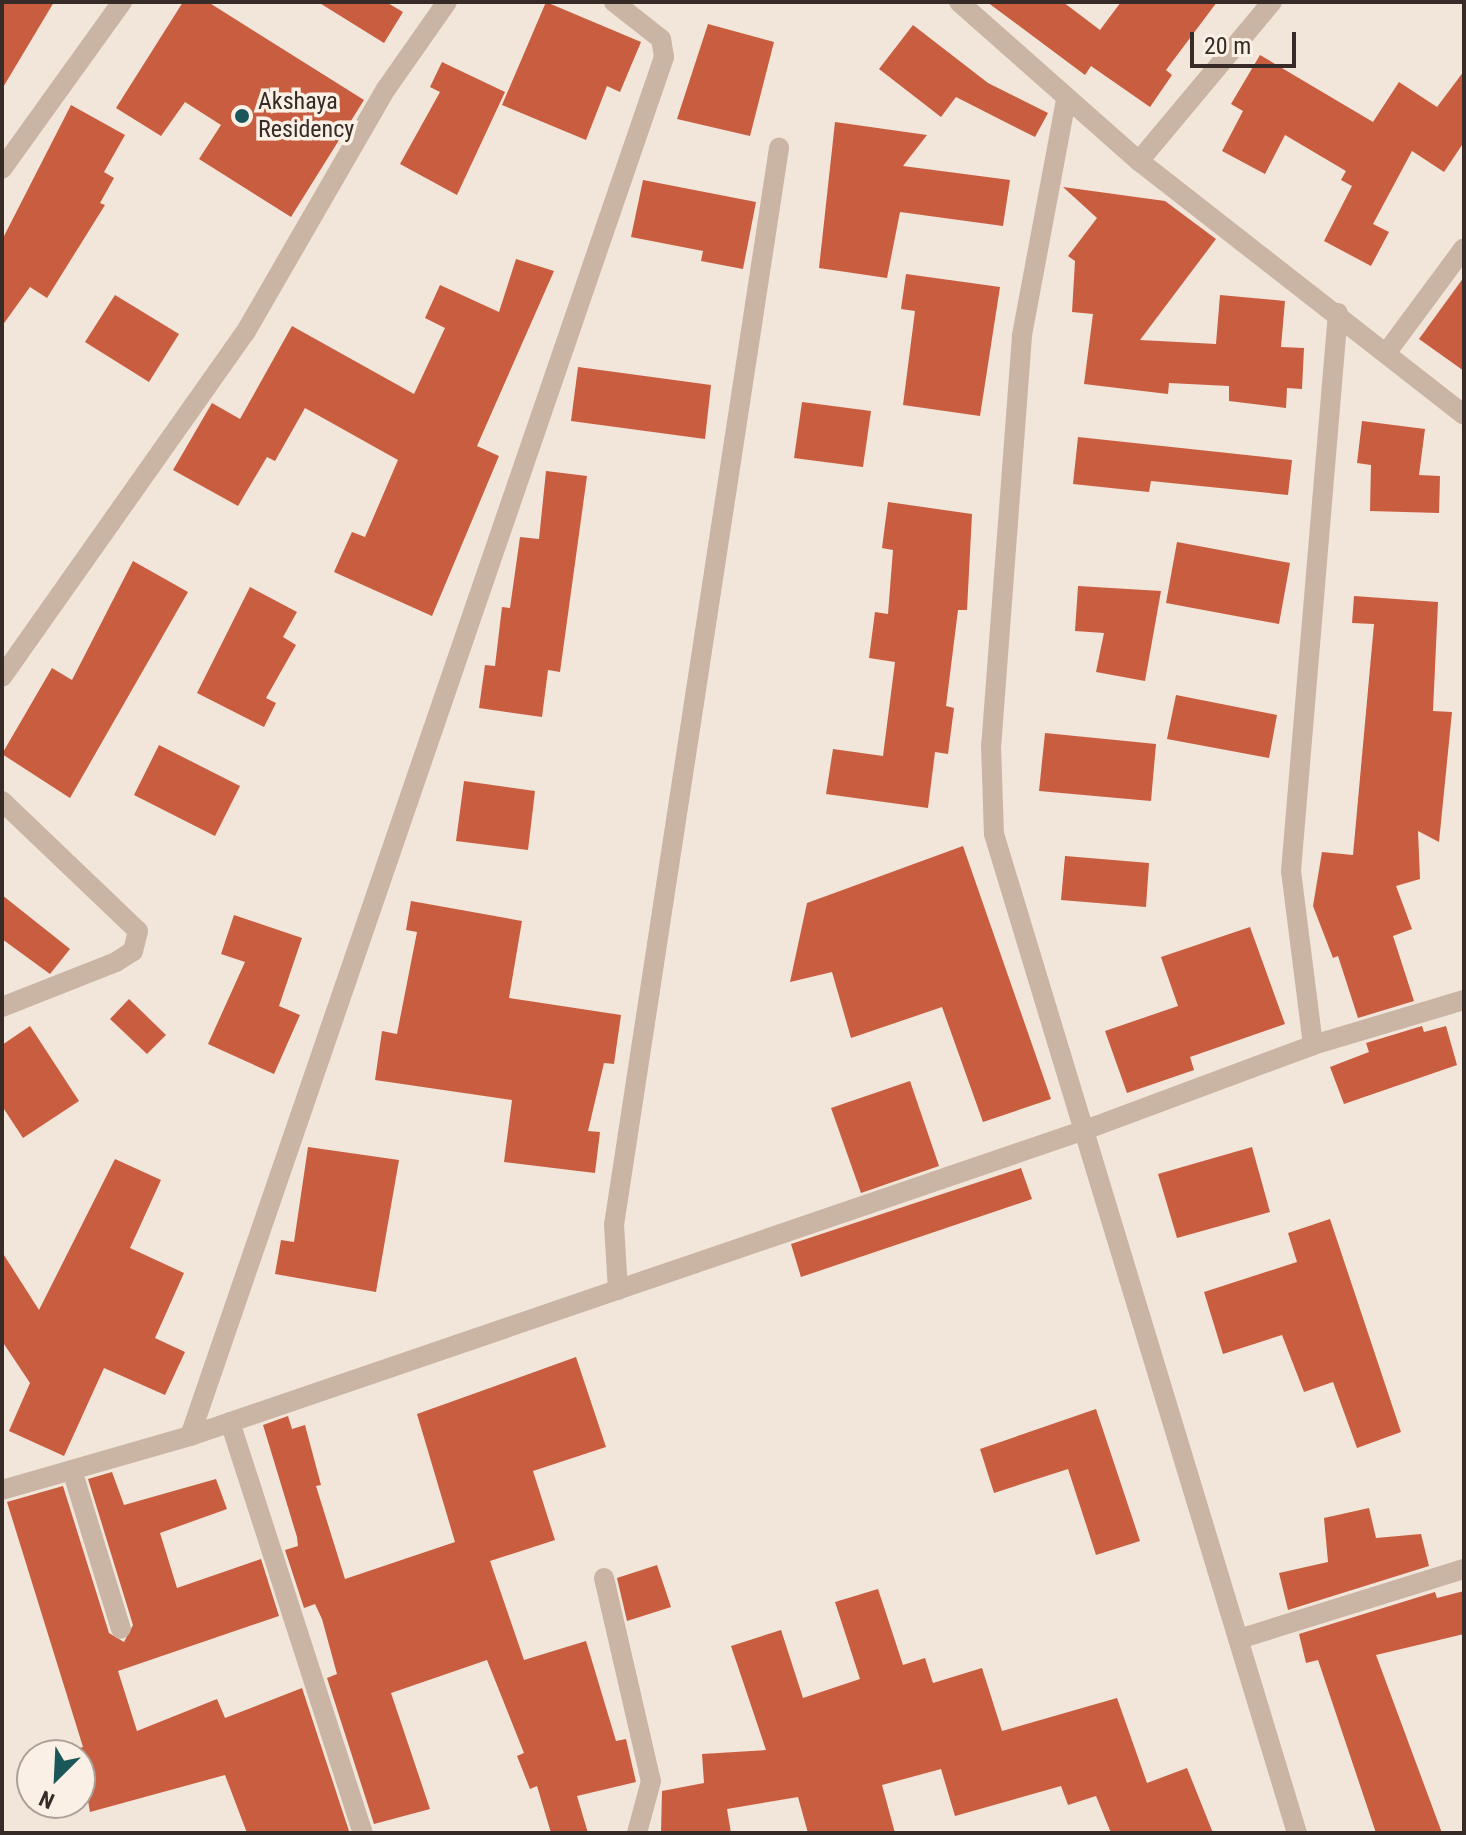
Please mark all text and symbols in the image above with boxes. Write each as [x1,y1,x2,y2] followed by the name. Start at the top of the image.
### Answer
[1194,16,1300,66] scale bar
[1204,32,1251,60] text: 20 m
[258,88,354,144] place label: Akshaya Residency
[233,107,251,125] marker: Akshaya Residency
[16,1739,96,1819] north arrow
[36,1785,58,1814] text: N

